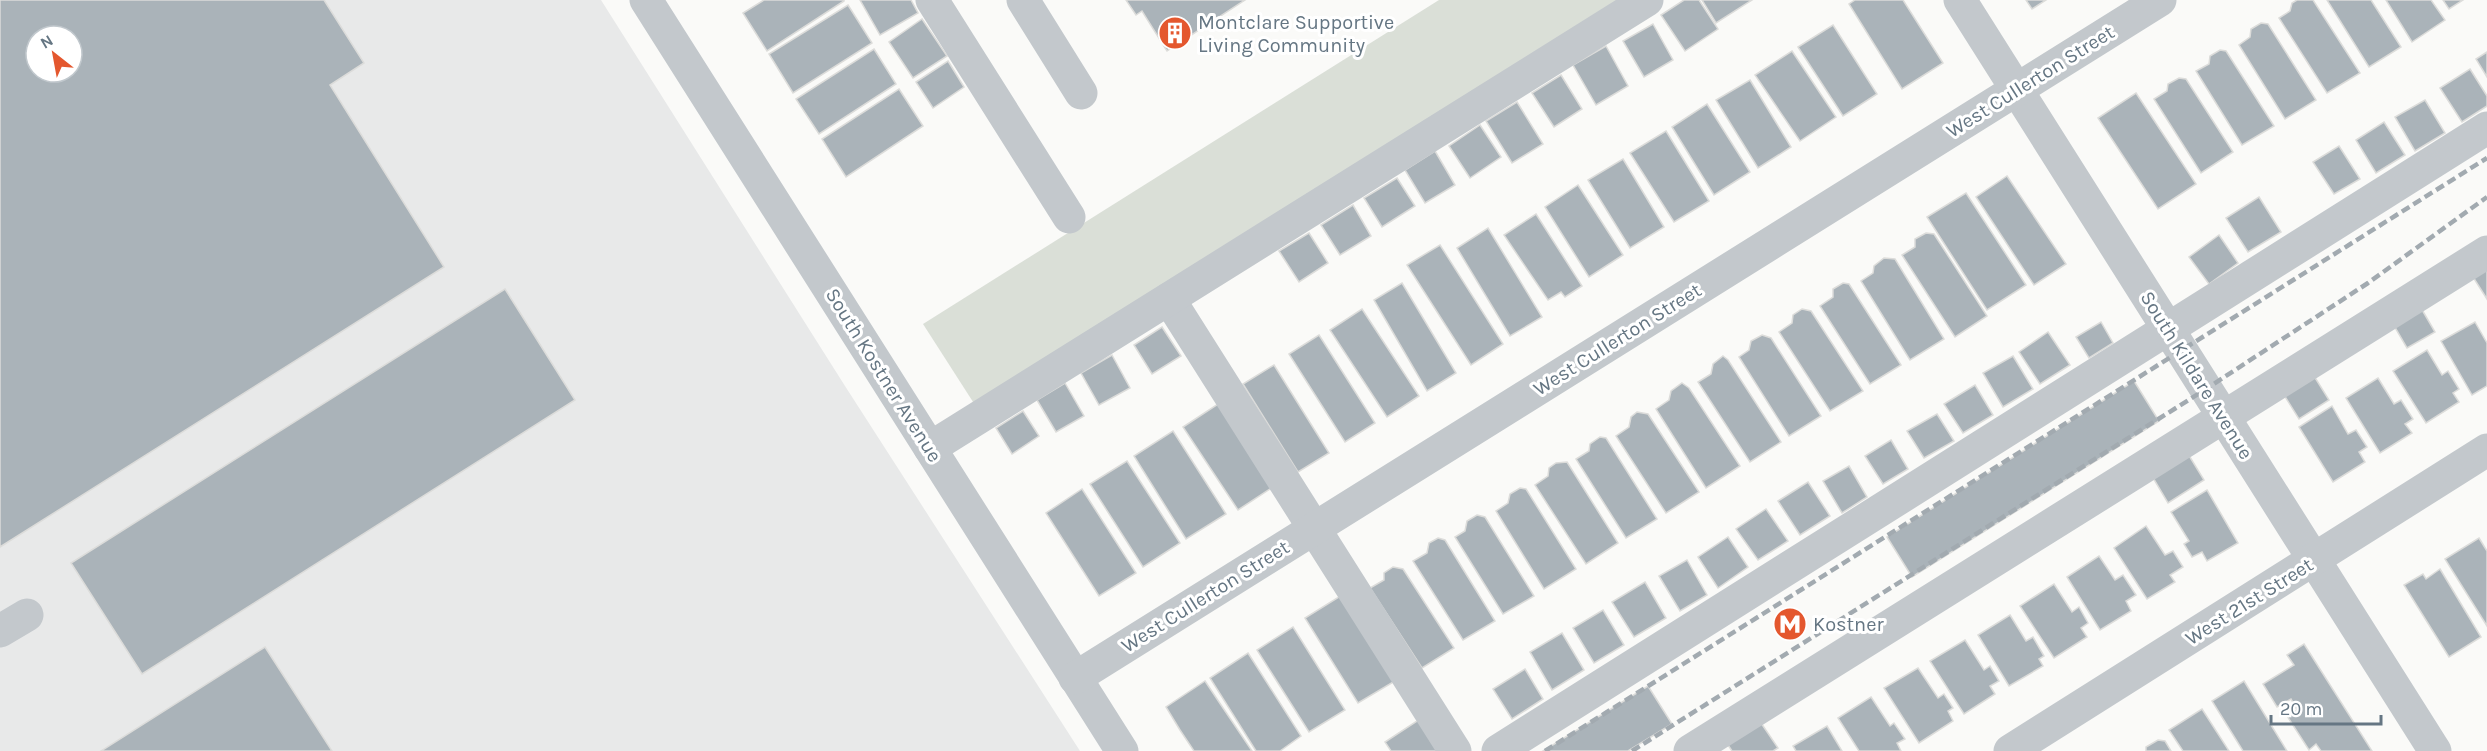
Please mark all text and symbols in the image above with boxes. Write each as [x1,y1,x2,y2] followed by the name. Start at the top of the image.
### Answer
[1198,11,1394,57] place label: Montclare Supportive Living Community
[1157,15,1193,51] building icon: Montclare Supportive Living Community
[1942,20,2119,142] street label: West Cullerton Street
[24,24,84,84] north arrow
[37,30,56,53] text: N
[1529,278,1706,400] street label: West Cullerton Street
[821,284,947,466] street label: South Kostner Avenue
[2135,287,2258,464] street label: South Kildare Avenue
[1117,535,1294,657] street label: West Cullerton Street
[2181,553,2318,650] street label: West 21st Street
[1772,606,1808,642] metro station icon: Kostner
[1813,613,1884,636] place label: Kostner
[2271,688,2380,726] scale bar
[2280,698,2322,720] text: 20 m

